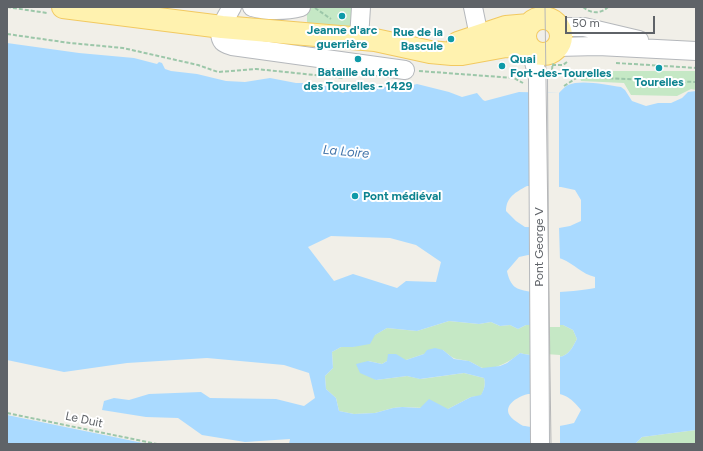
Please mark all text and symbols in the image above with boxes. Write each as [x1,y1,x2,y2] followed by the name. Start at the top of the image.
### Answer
[567,8,657,34] scale bar
[337,11,347,21] marker: Jeanne d'arc guerrière
[572,16,600,30] text: 50 m
[307,23,377,51] place label: Jeanne d'arc guerrière
[393,25,443,53] place label: Rue de la Bascule
[446,34,456,44] marker: Rue de la Bascule
[510,52,611,80] place label: Quai Fort-des-Tourelles
[353,54,363,64] marker: Bataille du fort des Tourelles - 1429
[497,61,507,71] marker: Quai Fort-des-Tourelles
[654,63,664,73] marker: Tourelles
[304,65,412,93] place label: Bataille du fort des Tourelles - 1429
[634,75,684,89] place label: Tourelles
[322,142,370,162] water label: La Loire
[363,189,441,203] place label: Pont médiéval
[350,191,360,201] marker: Pont médiéval
[532,207,546,287] street label: Pont George V
[64,409,104,431] street label: Le Duit

